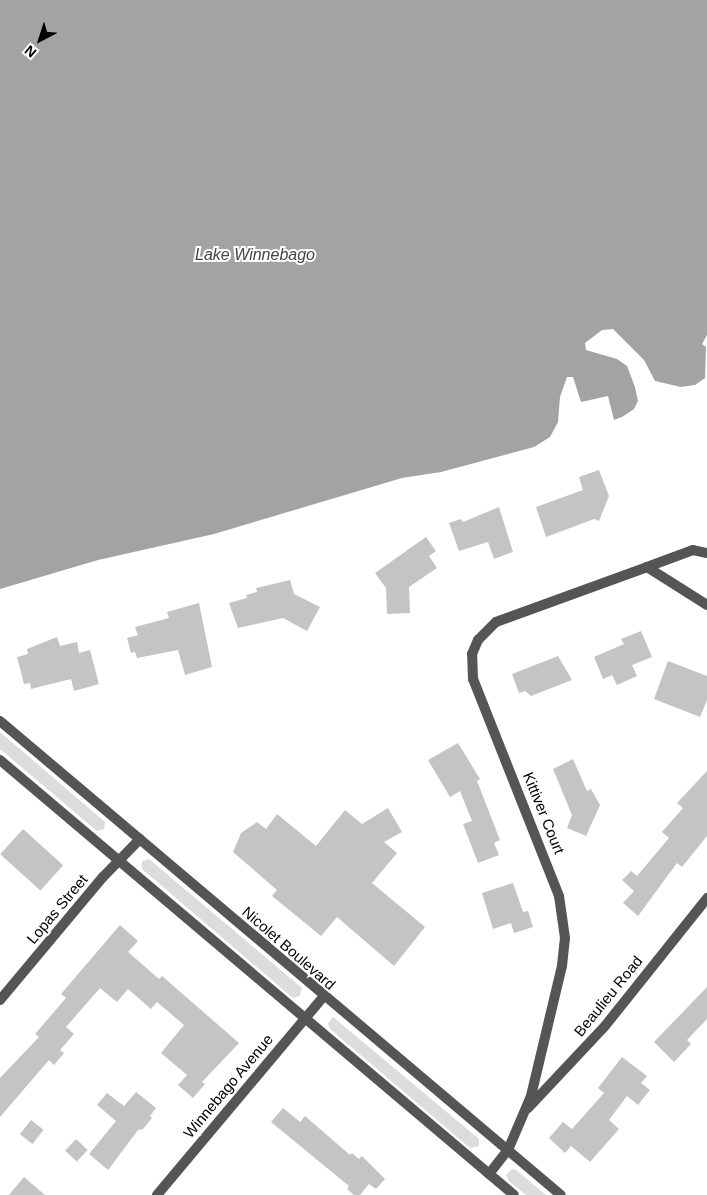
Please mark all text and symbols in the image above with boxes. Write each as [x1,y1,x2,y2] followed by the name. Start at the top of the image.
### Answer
[15,15,65,65] north arrow
[21,42,39,61] text: N
[195,245,315,265] water label: Lake Winnebago
[519,769,569,857] street label: Kittiver Court
[23,871,91,947] street label: Lopas Street
[239,903,339,993] street label: Nicolet Boulevard
[570,952,646,1040] street label: Beaulieu Road
[179,1030,277,1142] street label: Winnebago Avenue

